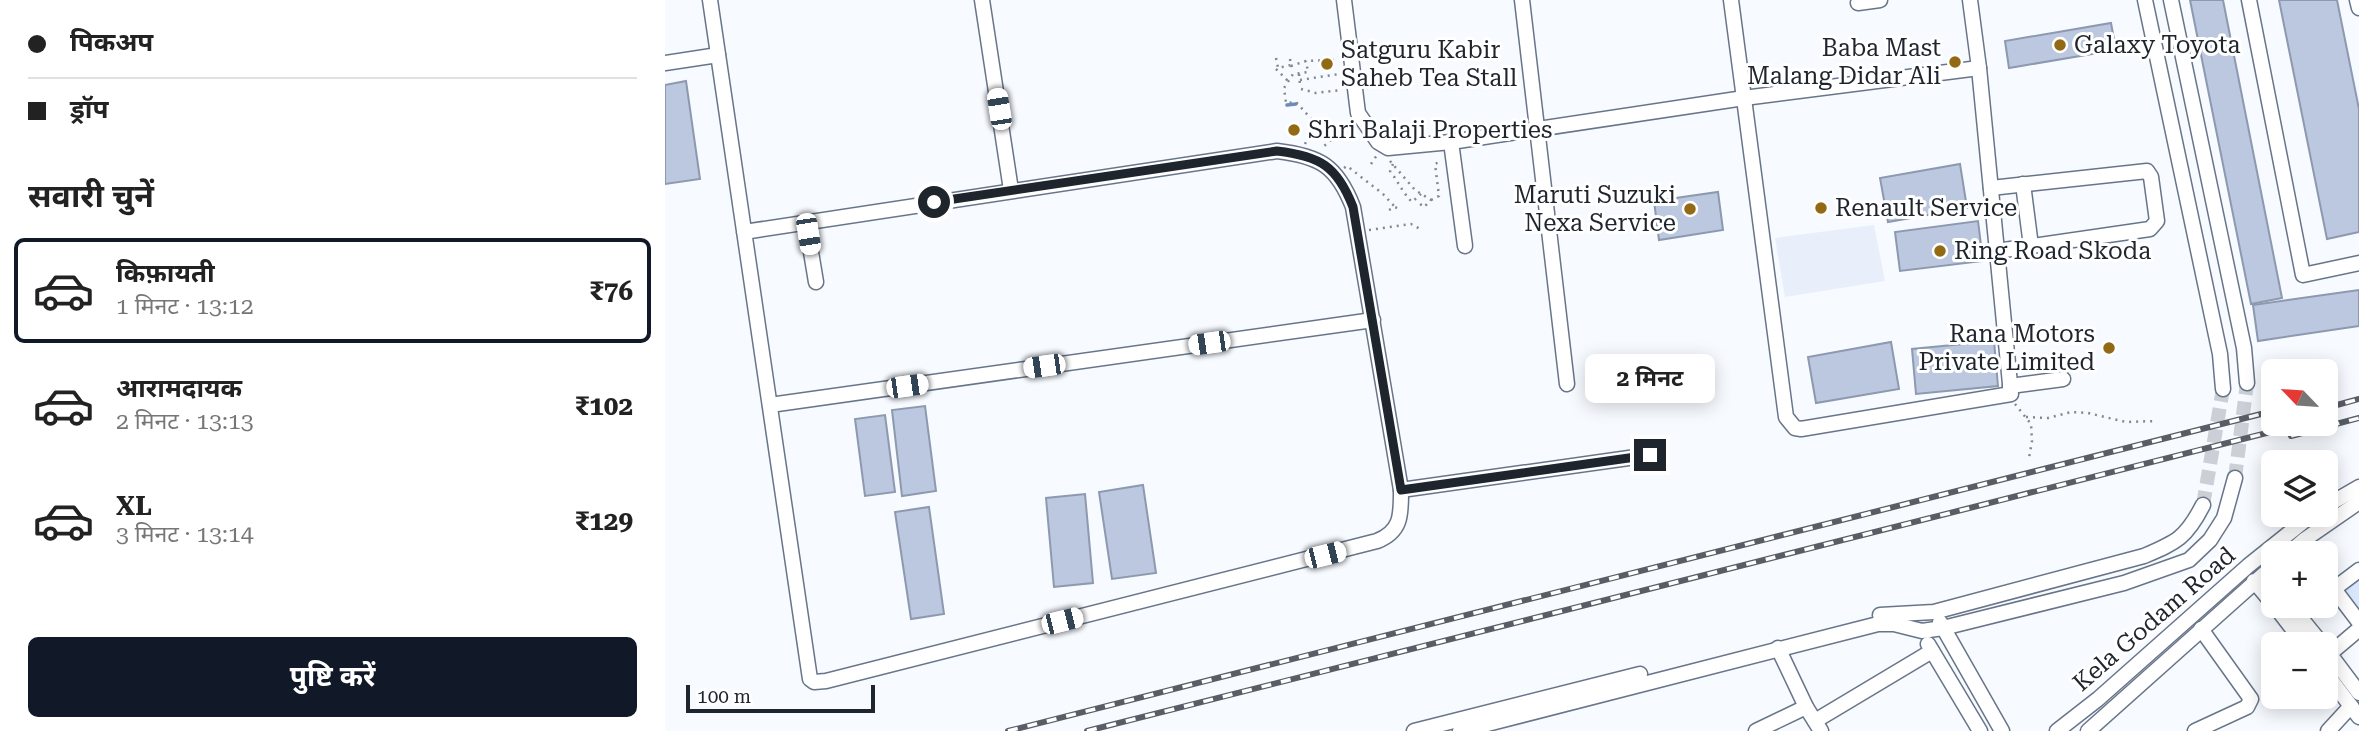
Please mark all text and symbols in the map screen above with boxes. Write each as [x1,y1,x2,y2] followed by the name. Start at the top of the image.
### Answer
[70,27,153,57] text: पिकअप
[2074,31,2240,59] place label: Galaxy Toyota
[1747,34,1941,90] place label: Baba Mast Malang Didar Ali
[1341,36,1517,92] place label: Satguru Kabir Saheb Tea Stall
[2052,37,2068,53] marker: Galaxy Toyota
[1947,54,1963,70] marker: Baba Mast Malang Didar Ali
[1319,56,1335,72] marker: Satguru Kabir Saheb Tea Stall
[986,87,1013,131] car
[70,94,108,124] text: ड्रॉप
[1308,116,1552,144] place label: Shri Balaji Properties
[1286,122,1302,138] marker: Shri Balaji Properties
[28,177,154,215] text: सवारी चुनें
[1514,181,1676,237] place label: Maruti Suzuki Nexa Service
[918,186,950,218] route start
[1835,194,2017,222] place label: Renault Service
[1813,200,1829,216] marker: Renault Service
[1682,201,1698,217] marker: Maruti Suzuki Nexa Service
[795,212,822,256] car
[1954,237,2151,265] place label: Ring Road Skoda
[1932,243,1948,259] marker: Ring Road Skoda
[116,258,215,288] text: किफ़ायती
[32,259,95,322] icon: car
[589,276,633,306] text: ₹76
[116,293,254,320] text: 1 मिनट · 13:12
[1918,320,2095,376] place label: Rana Motors Private Limited
[1187,330,1232,356] car
[2101,340,2117,356] marker: Rana Motors Private Limited
[1022,353,1067,379] car
[1585,354,1715,402] callout: 2 मिनट
[2261,359,2338,436] north arrow
[2261,359,2338,709] map controls
[1617,365,1683,392] text: 2 मिनट
[116,373,242,403] text: आरामदायक
[885,373,930,399] car
[32,374,95,437] icon: car
[575,391,633,421] text: ₹102
[116,408,254,435] text: 2 मिनट · 13:13
[1634,439,1666,471] route end
[2261,450,2338,527] button: layers
[32,489,95,552] icon: car
[116,491,152,521] text: XL
[575,506,633,536] text: ₹129
[116,521,254,548] text: 3 मिनट · 13:14
[1303,540,1348,570] car
[2067,541,2241,697] street label: Kela Godam Road
[2261,541,2338,618] button: +
[1040,606,1085,636] car
[2261,632,2338,709] button: −
[28,637,637,717] button: पुष्टि करें
[686,682,875,714] scale bar
[697,685,751,708] text: 100 m

